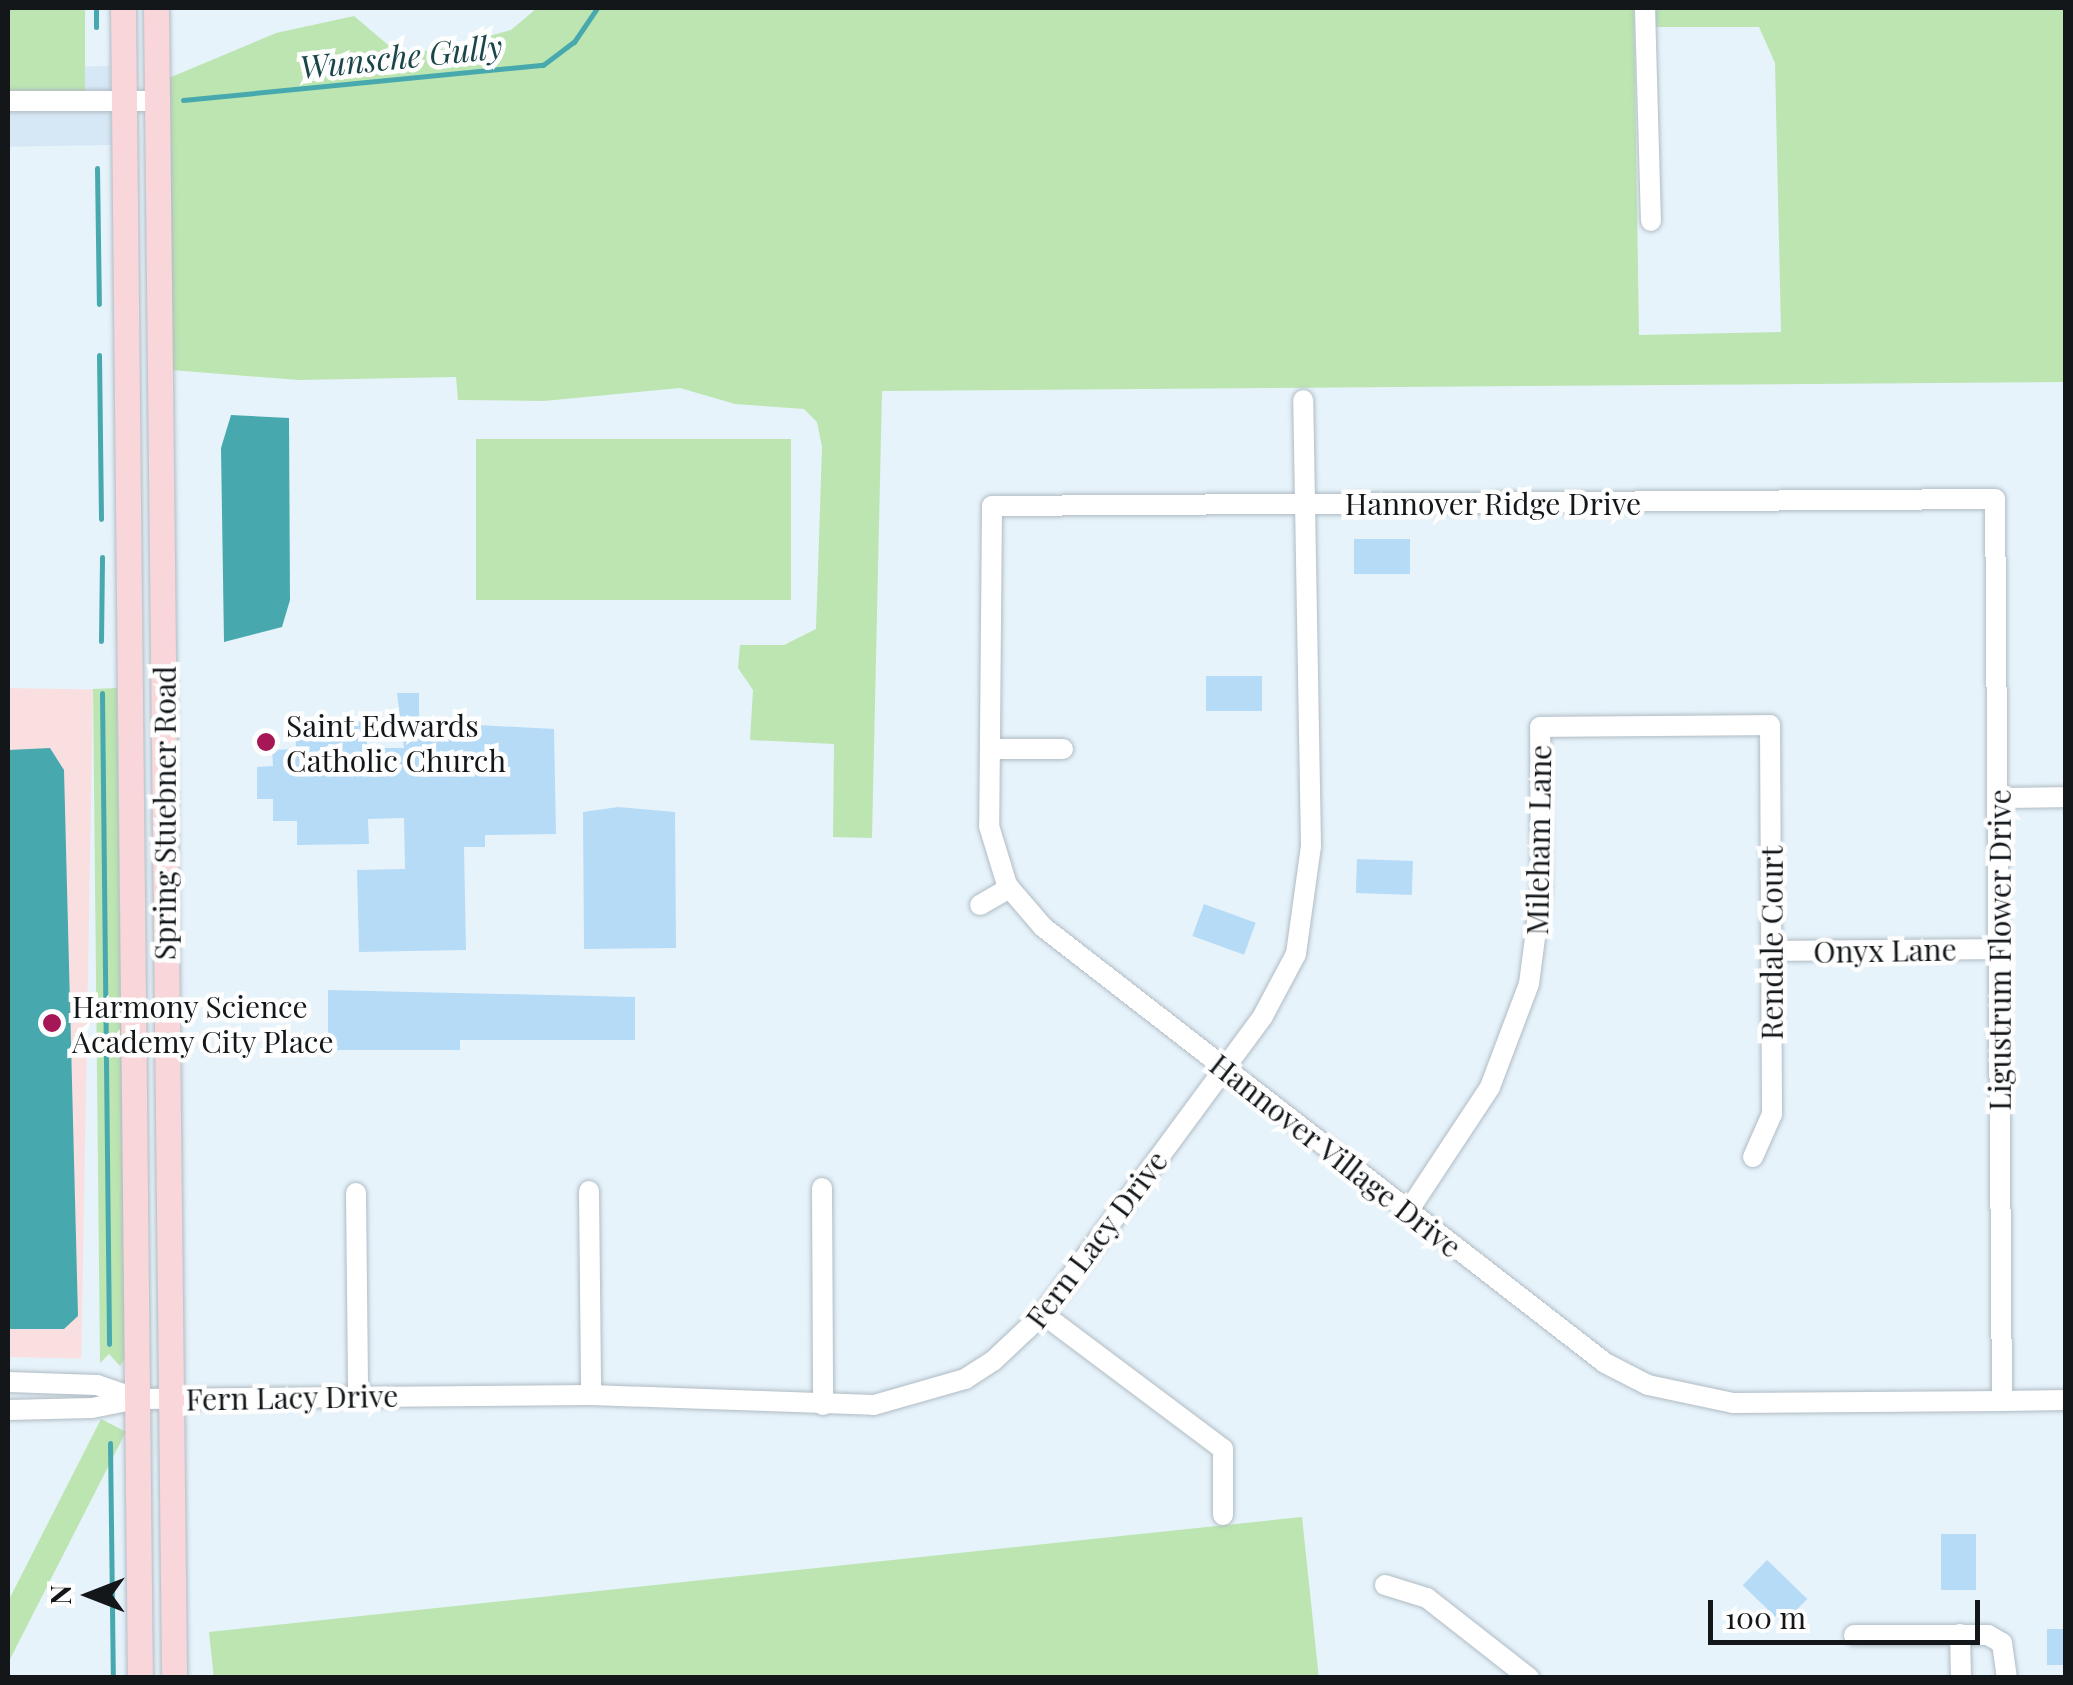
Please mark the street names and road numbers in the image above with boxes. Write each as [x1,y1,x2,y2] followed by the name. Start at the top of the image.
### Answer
[1344,485,1642,521] street label: Hannover Ridge Drive
[146,665,182,961] street label: Spring Stuebner Road
[1518,744,1558,936] street label: Mileham Lane
[1981,789,2017,1111] street label: Ligustrum Flower Drive
[1753,846,1789,1040] street label: Rendale Court
[1813,931,1957,969] street label: Onyx Lane
[1203,1045,1469,1265] street label: Hannover Village Drive
[1017,1143,1175,1335] street label: Fern Lacy Drive
[185,1377,399,1417] street label: Fern Lacy Drive

